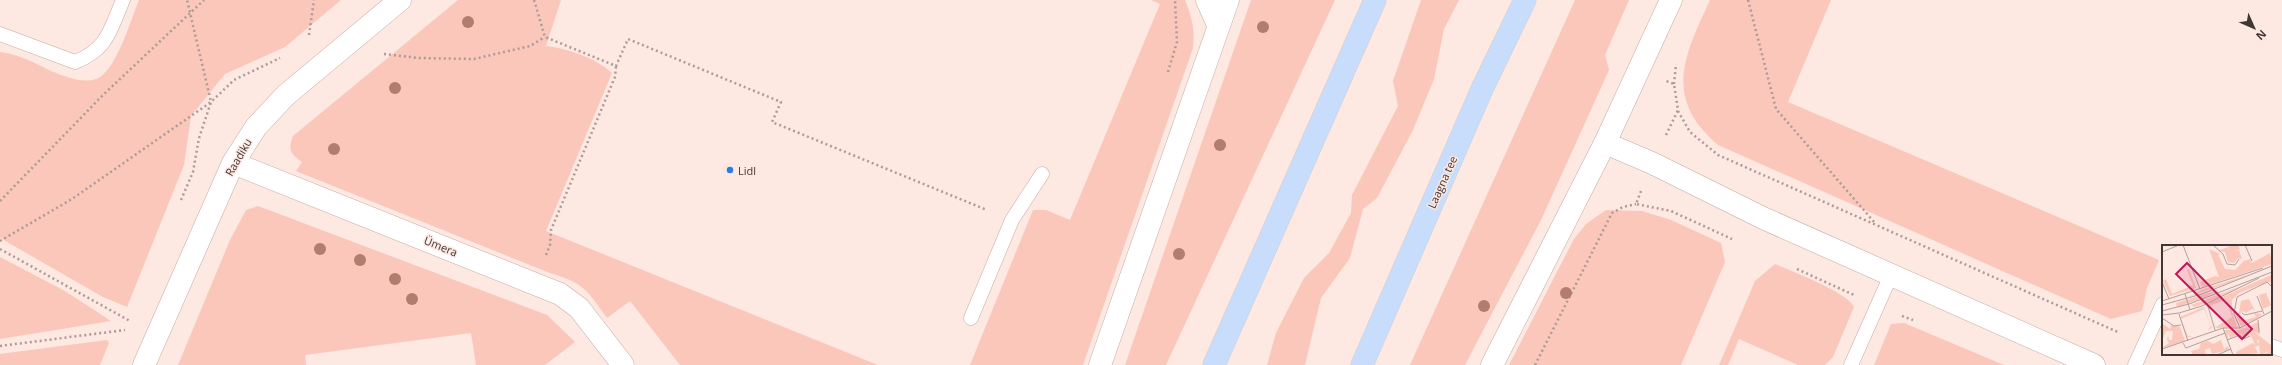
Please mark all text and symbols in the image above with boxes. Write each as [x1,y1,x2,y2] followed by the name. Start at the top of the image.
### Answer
[2234,8,2274,48] north arrow
[2253,27,2270,44] text: N
[221,135,255,179] street label: Raadiku
[1424,153,1460,211] street label: Laagna tee
[738,163,756,178] place label: Lidl
[725,165,735,175] marker: Lidl
[422,232,460,260] street label: Ümera
[2162,245,2272,355] inset map

